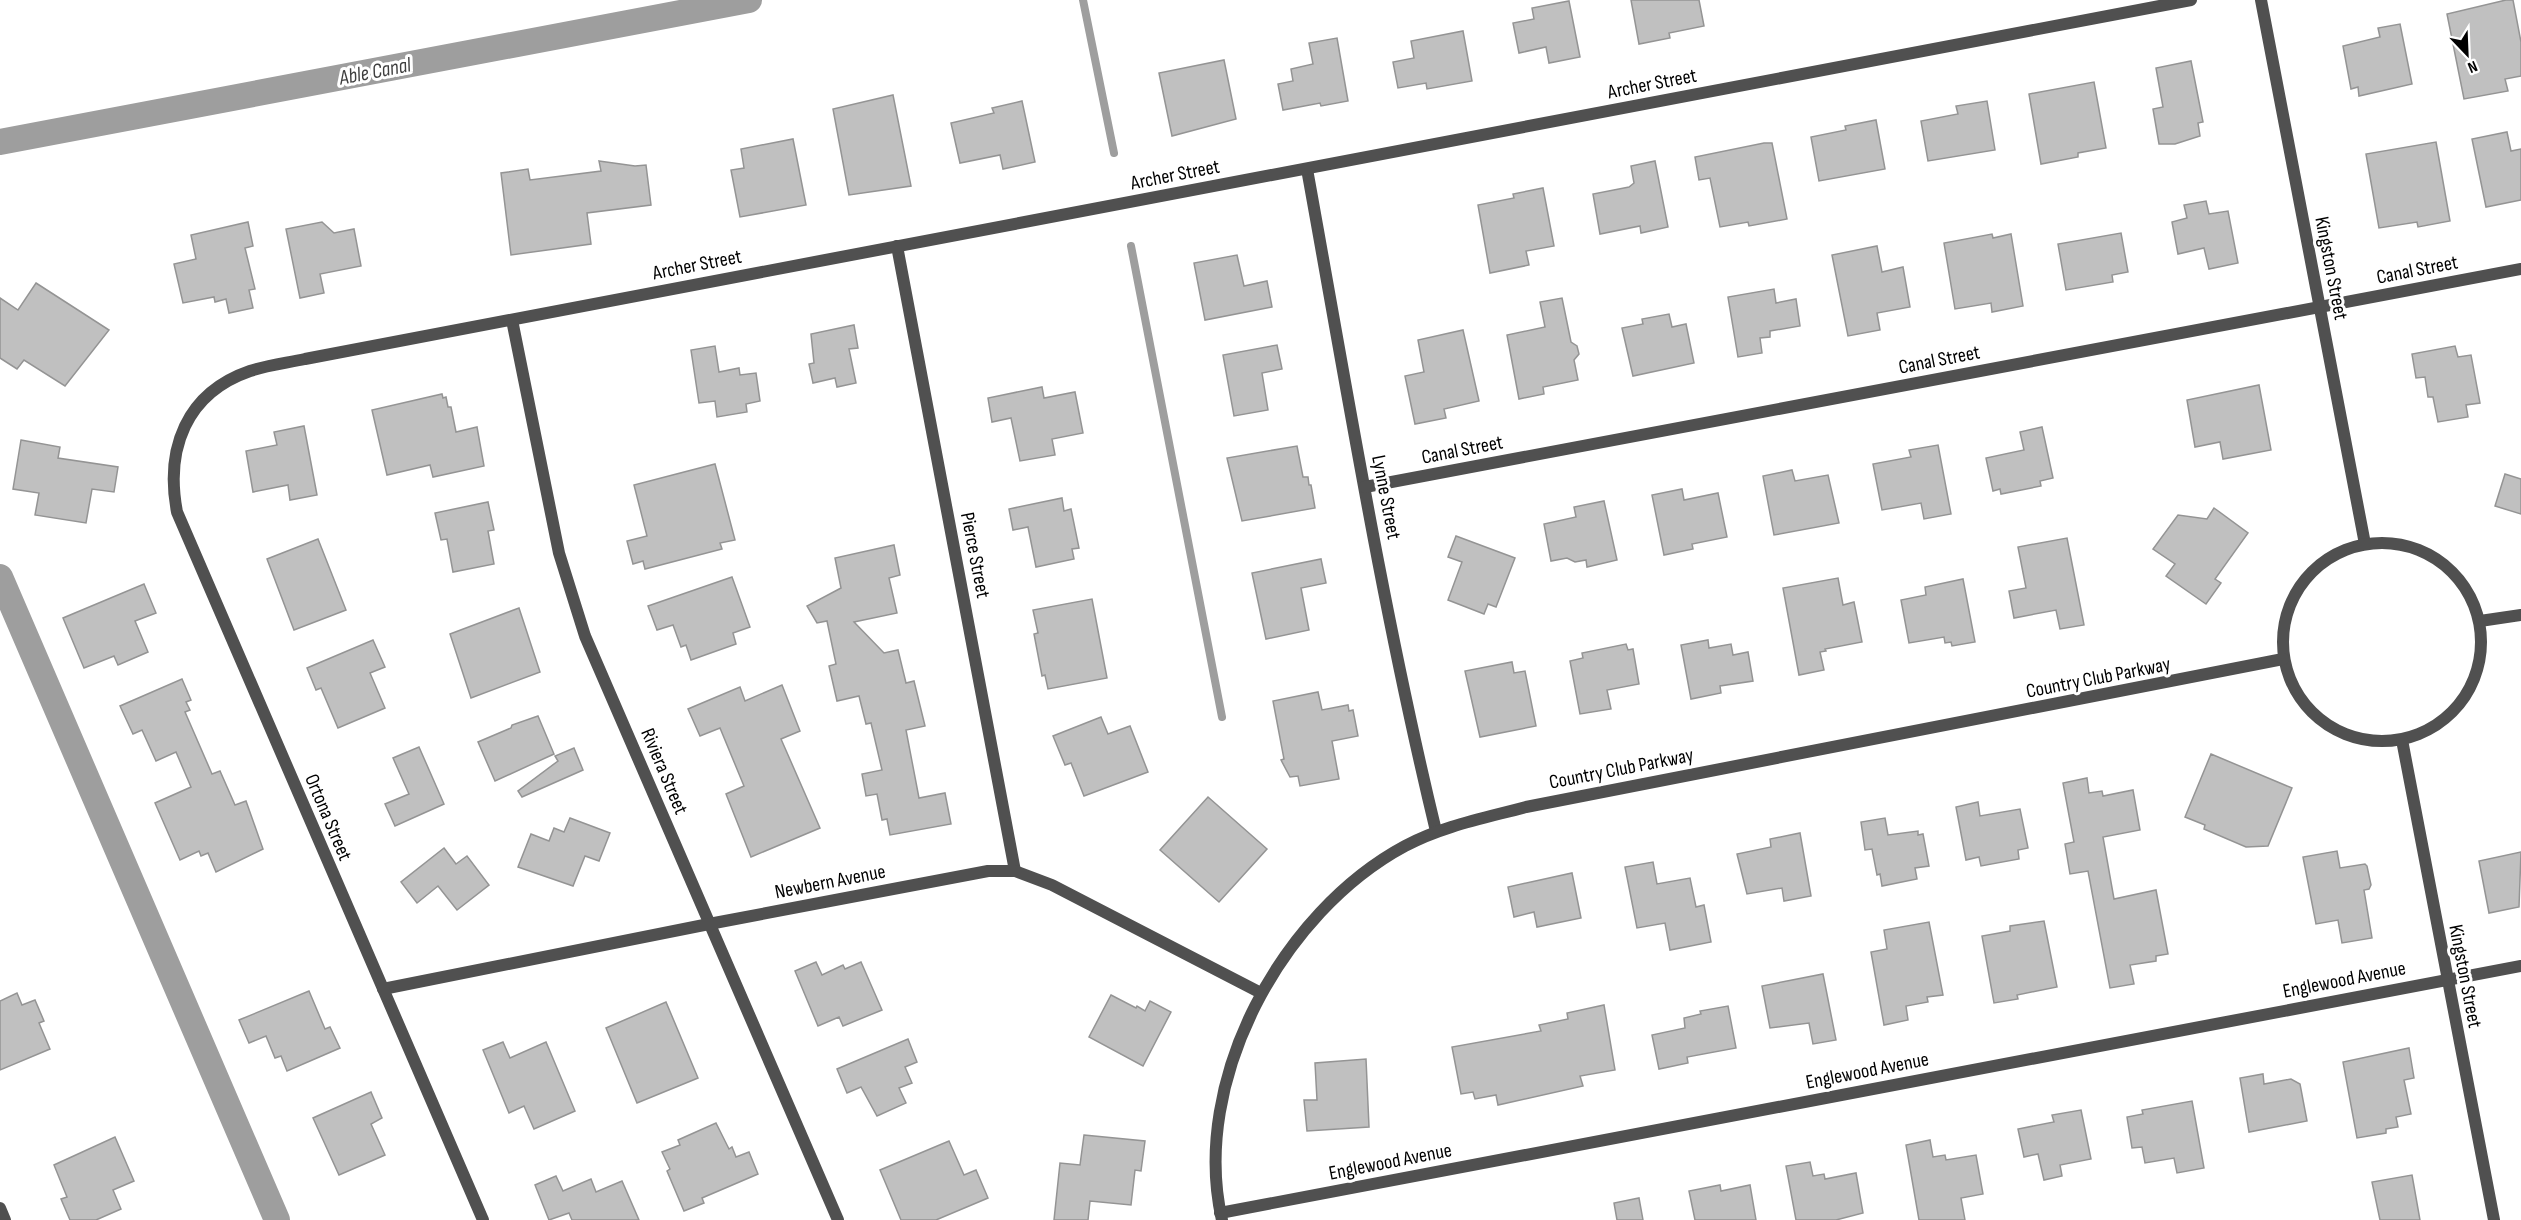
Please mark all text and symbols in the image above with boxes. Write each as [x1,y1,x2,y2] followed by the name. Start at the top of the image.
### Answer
[2437,24,2497,84] north arrow
[336,52,414,91] water label: Able Canal
[2465,56,2480,77] text: N
[1605,64,1699,105] street label: Archer Street
[1128,155,1222,196] street label: Archer Street
[2309,214,2353,322] street label: Kingston Street
[650,245,744,286] street label: Archer Street
[2374,250,2460,290] street label: Canal Street
[1896,340,1982,380] street label: Canal Street
[1419,430,1505,470] street label: Canal Street
[1366,453,1406,541] street label: Lynne Street
[955,510,995,600] street label: Pierce Street
[2024,652,2173,704] street label: Country Club Parkway
[635,725,693,818] street label: Riviera Street
[1547,743,1696,795] street label: Country Club Parkway
[299,770,357,864] street label: Ortona Street
[773,860,888,904] street label: Newbern Avenue
[2443,922,2487,1030] street label: Kingston Street
[2281,956,2408,1004] street label: Englewood Avenue
[1804,1047,1931,1095] street label: Englewood Avenue
[1327,1138,1454,1186] street label: Englewood Avenue

